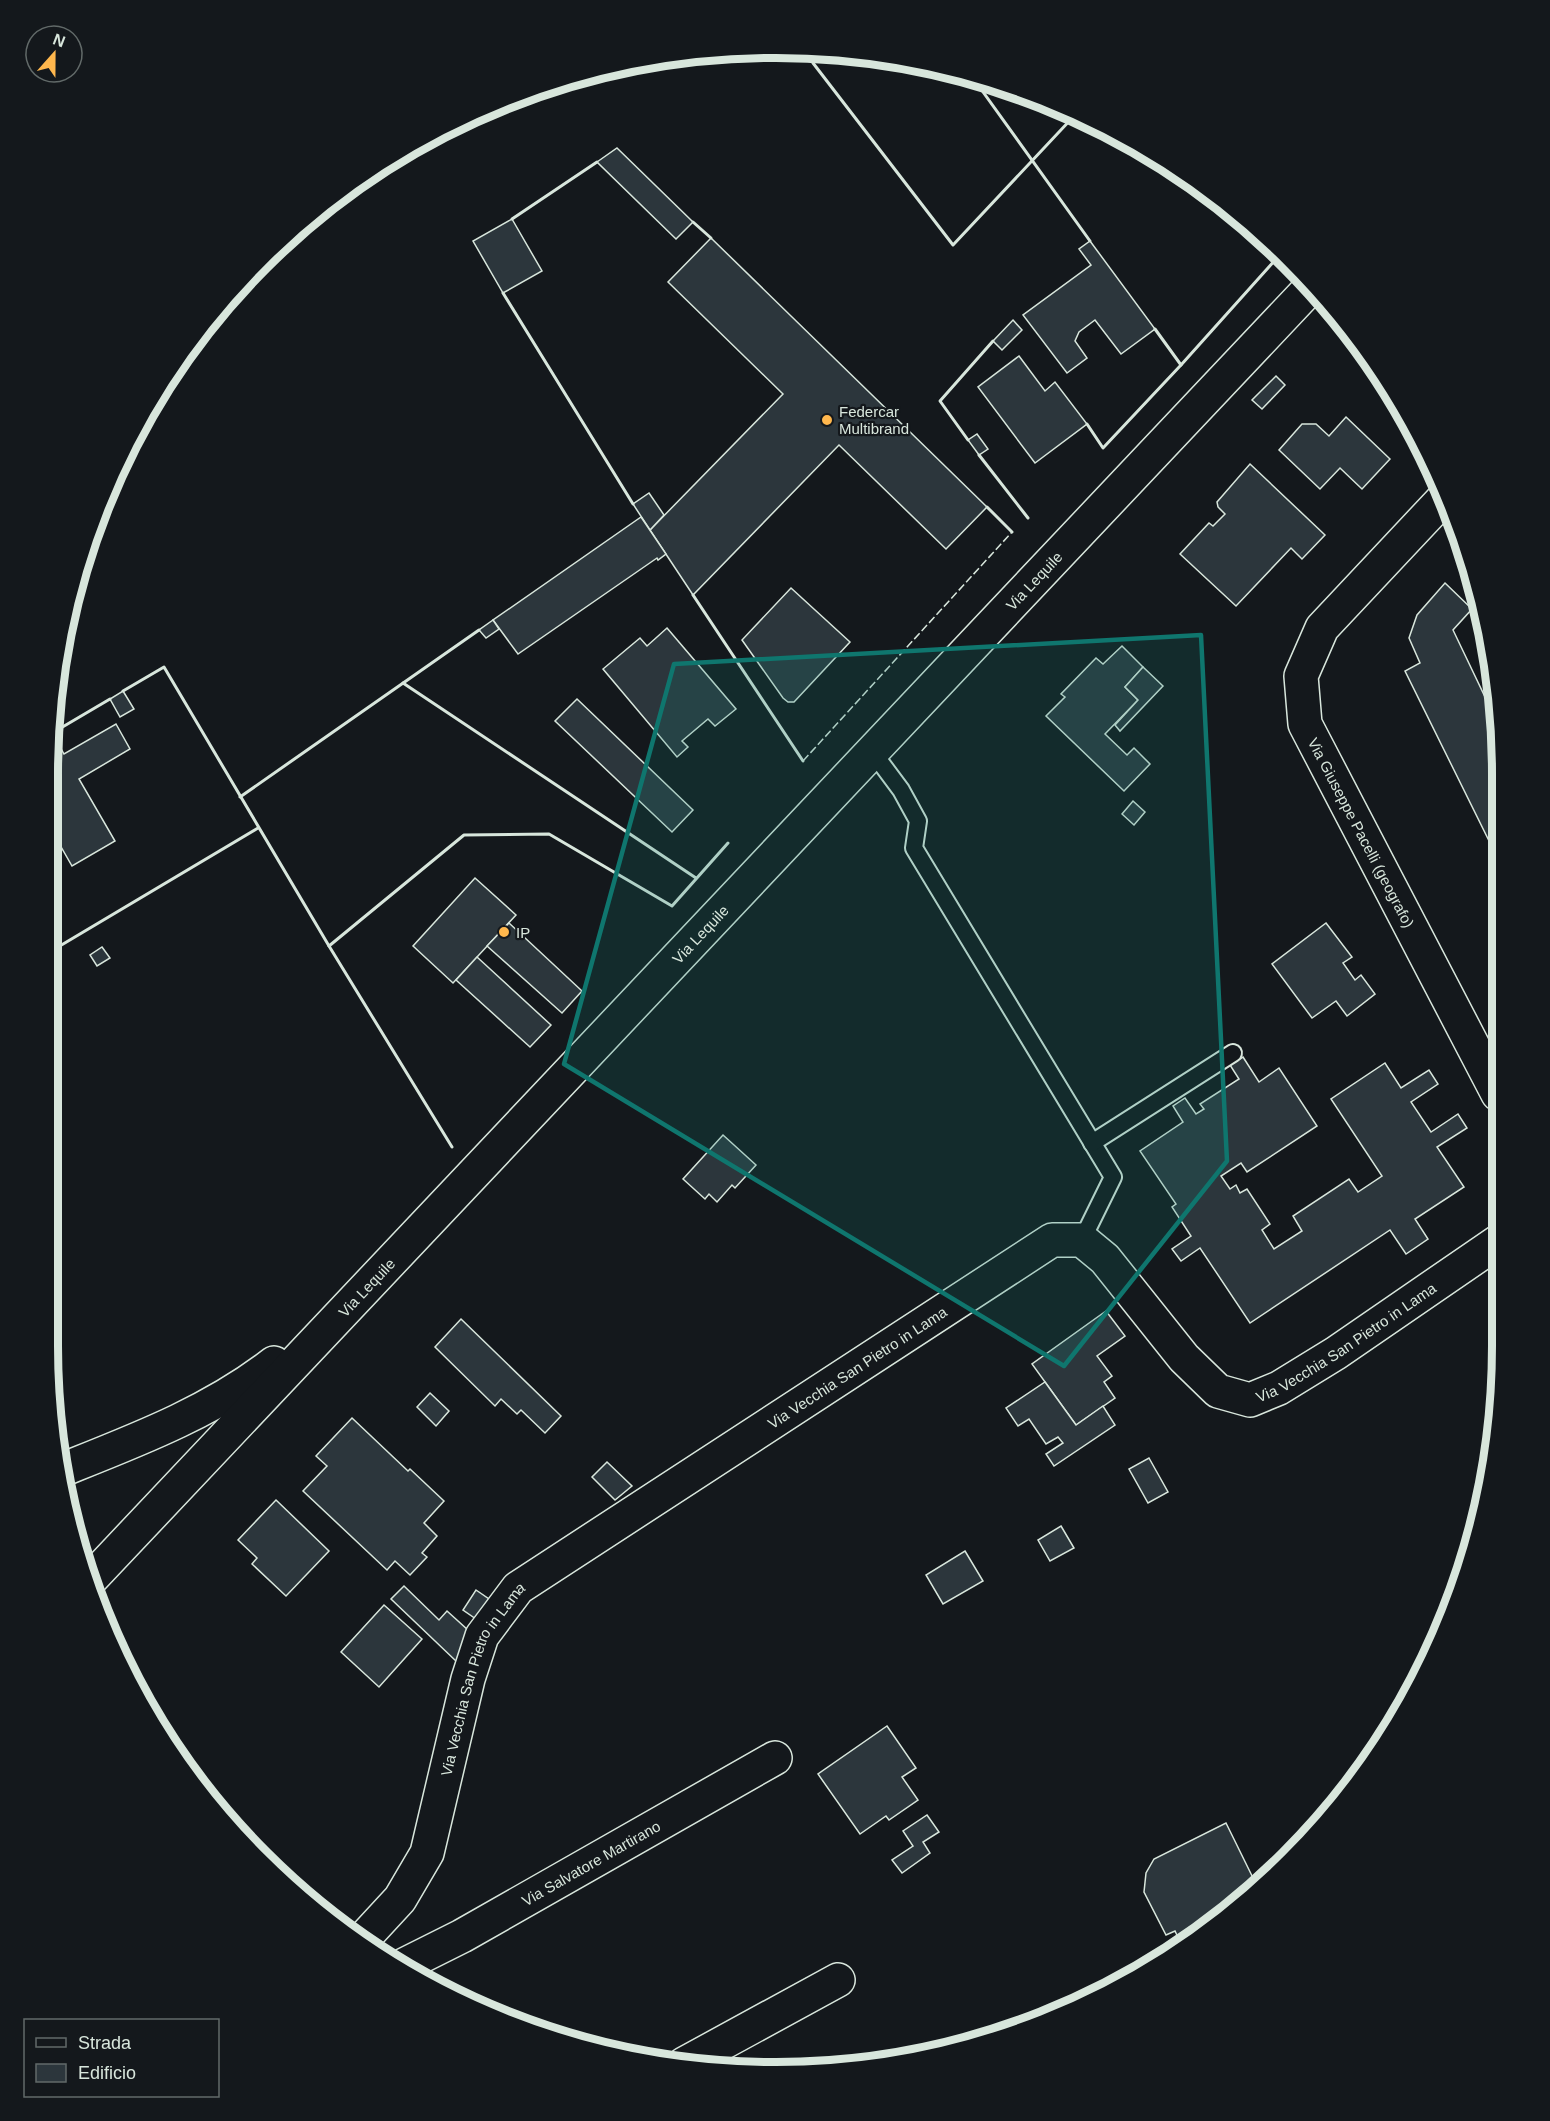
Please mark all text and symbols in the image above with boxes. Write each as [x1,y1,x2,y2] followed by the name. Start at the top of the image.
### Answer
[24,24,84,84] north arrow
[51,30,68,50] text: N
[839,403,909,437] place label: Federcar Multibrand
[820,413,834,427] marker: Federcar Multibrand
[1002,548,1065,613] street label: Via Lequile
[1305,735,1418,930] street label: Via Giuseppe Pacelli (geografo)
[668,901,732,967] street label: Via Lequile
[516,924,530,941] place label: IP
[497,925,511,939] marker: IP
[335,1255,398,1320] street label: Via Lequile
[1253,1278,1439,1405] street label: Via Vecchia San Pietro in Lama
[764,1302,950,1432] street label: Via Vecchia San Pietro in Lama
[437,1577,528,1777] street label: Via Vecchia San Pietro in Lama
[519,1817,663,1909] street label: Via Salvatore Martirano
[24,2019,219,2097] legend
[78,2033,132,2053] text: Strada
[78,2063,136,2083] text: Edificio

